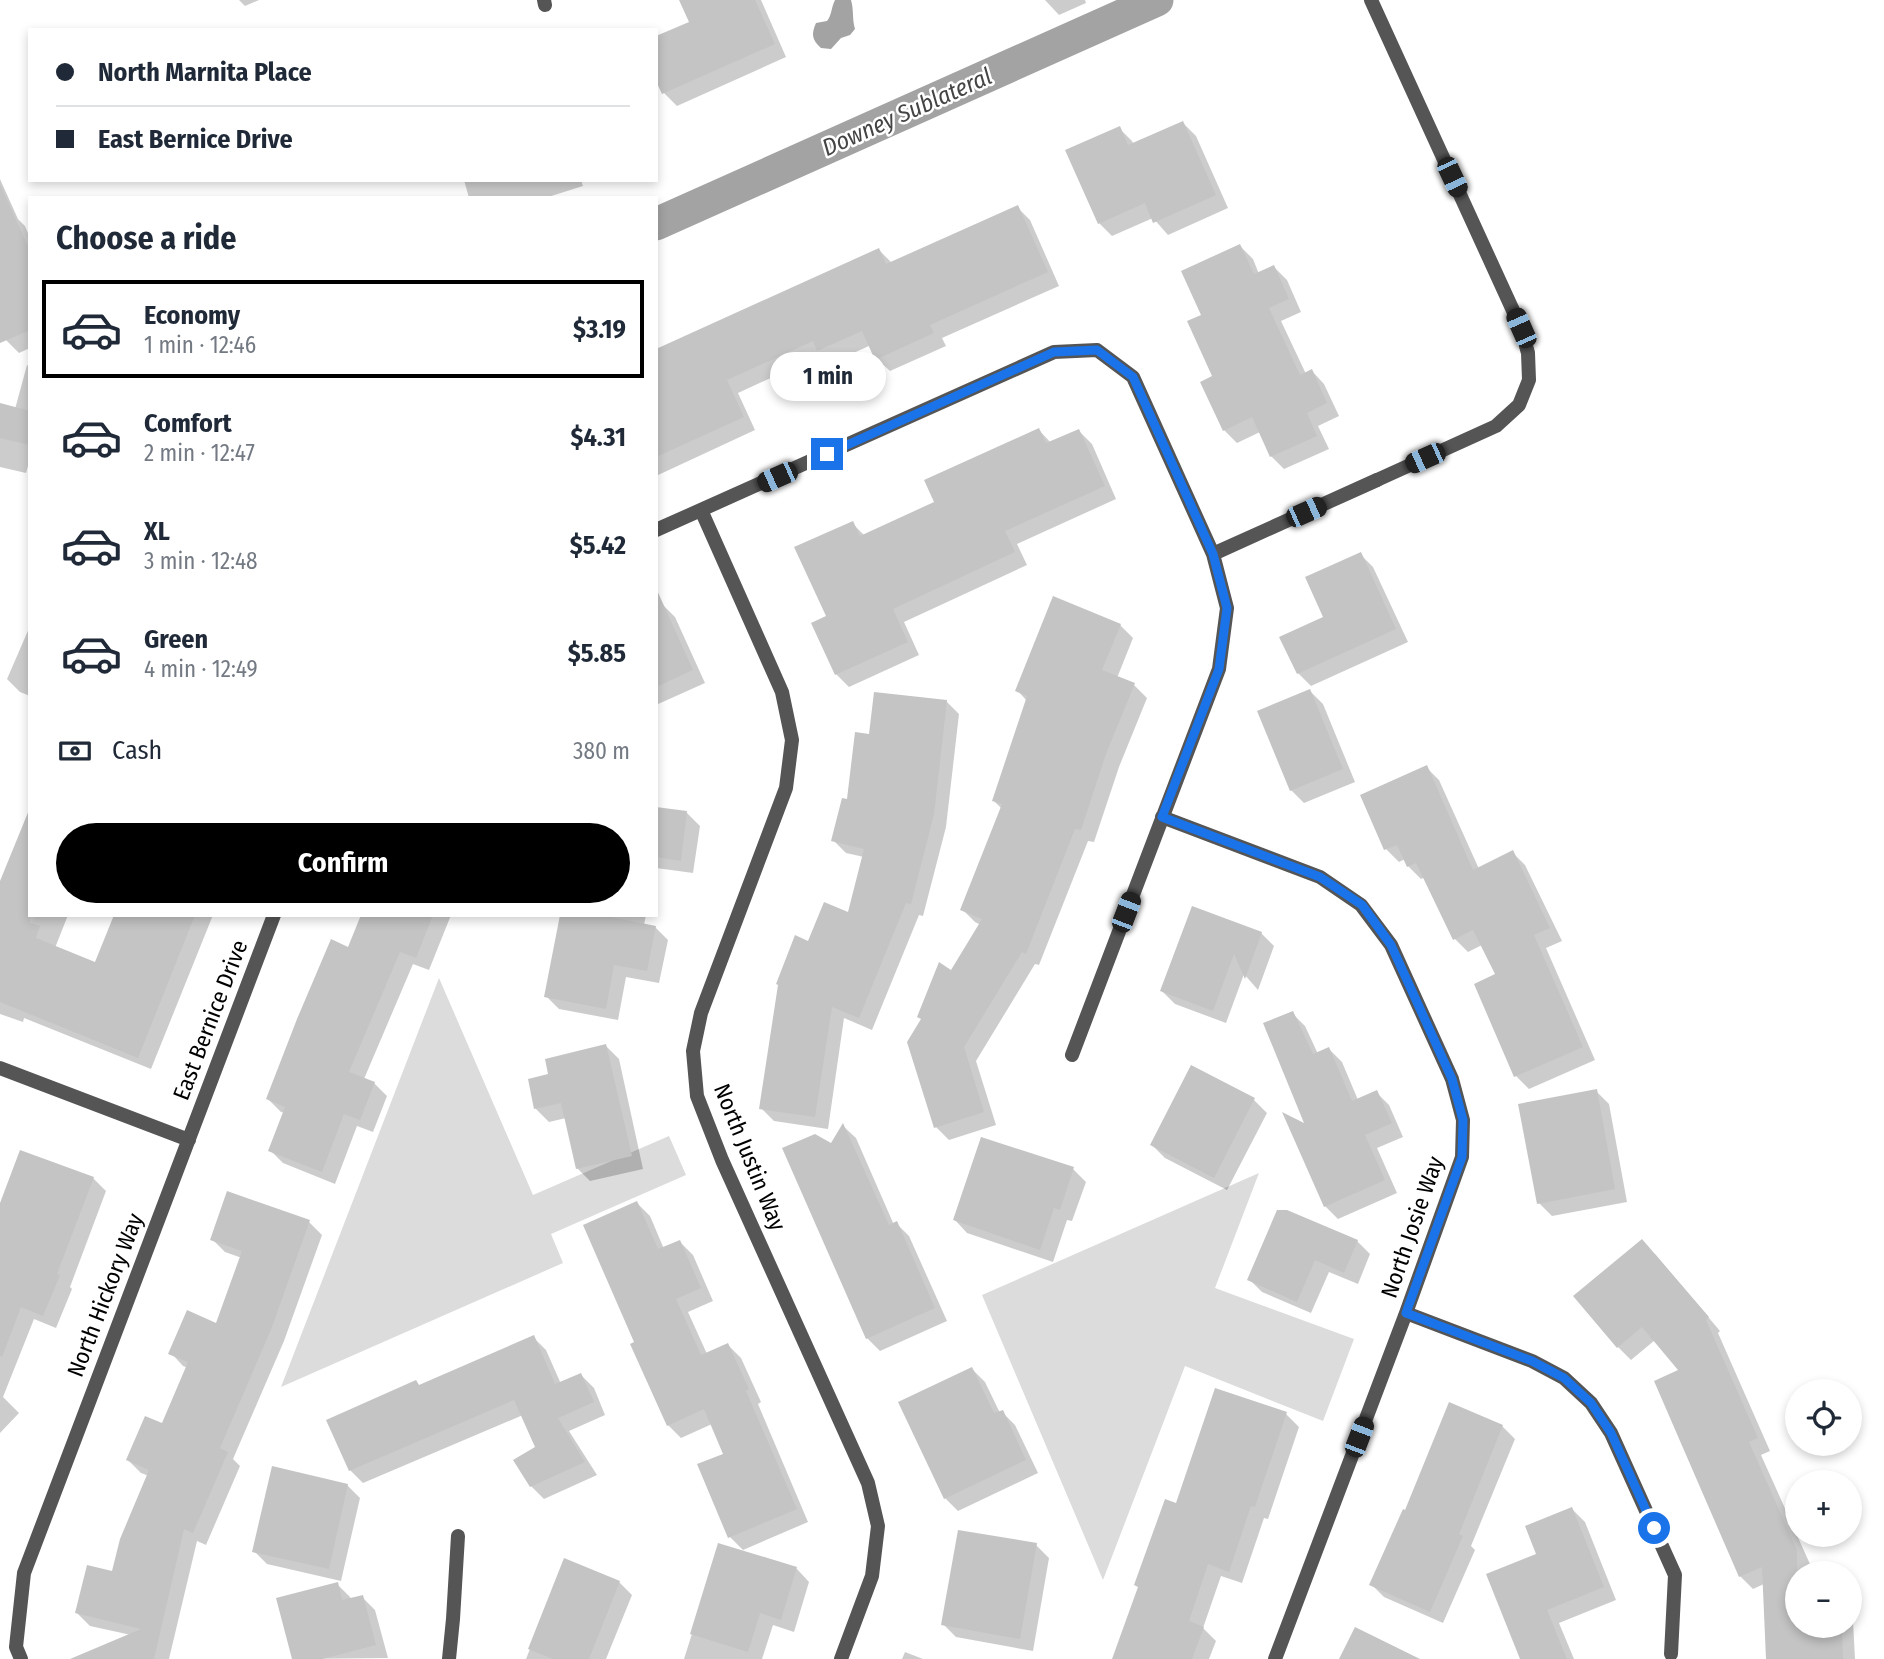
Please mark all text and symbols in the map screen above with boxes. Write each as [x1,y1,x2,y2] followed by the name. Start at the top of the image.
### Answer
[98,57,312,88] text: North Marnita Place
[818,62,996,162] water label: Downey Sublateral
[98,124,293,155] text: East Bernice Drive
[1434,154,1471,200] car
[56,219,237,257] text: Choose a ride
[60,298,123,361] icon: car
[144,300,240,331] text: Economy
[1503,305,1540,351] car
[573,314,626,345] text: $3.19
[144,331,256,359] text: 1 min · 12:46
[769,352,885,402] callout: 1 min
[803,362,853,390] text: 1 min
[60,406,123,469] icon: car
[144,408,232,439] text: Comfort
[571,422,626,453] text: $4.31
[811,438,843,470] route end
[144,439,255,467] text: 2 min · 12:47
[1402,440,1449,476] car
[754,459,801,495] car
[1283,494,1330,530] car
[60,514,123,577] icon: car
[144,516,170,547] text: XL
[570,530,626,561] text: $5.42
[144,547,258,575] text: 3 min · 12:48
[60,622,123,685] icon: car
[144,624,208,655] text: Green
[568,638,626,669] text: $5.85
[144,655,258,683] text: 4 min · 12:49
[56,732,94,770] icon: cash
[112,735,162,766] text: Cash
[573,737,630,765] text: 380 m
[56,823,630,903] button: Confirm
[1109,889,1144,935] car
[167,936,253,1104] street label: East Bernice Drive
[708,1080,792,1235] street label: North Justin Way
[1375,1152,1450,1301] street label: North Josie Way
[61,1209,149,1381] street label: North Hickory Way
[1785,1379,1862,1638] map controls
[1785,1379,1862,1456] button: locate
[1342,1414,1377,1460] car
[1785,1470,1862,1547] button: +
[1638,1512,1670,1544] route start
[1785,1561,1862,1638] button: −

